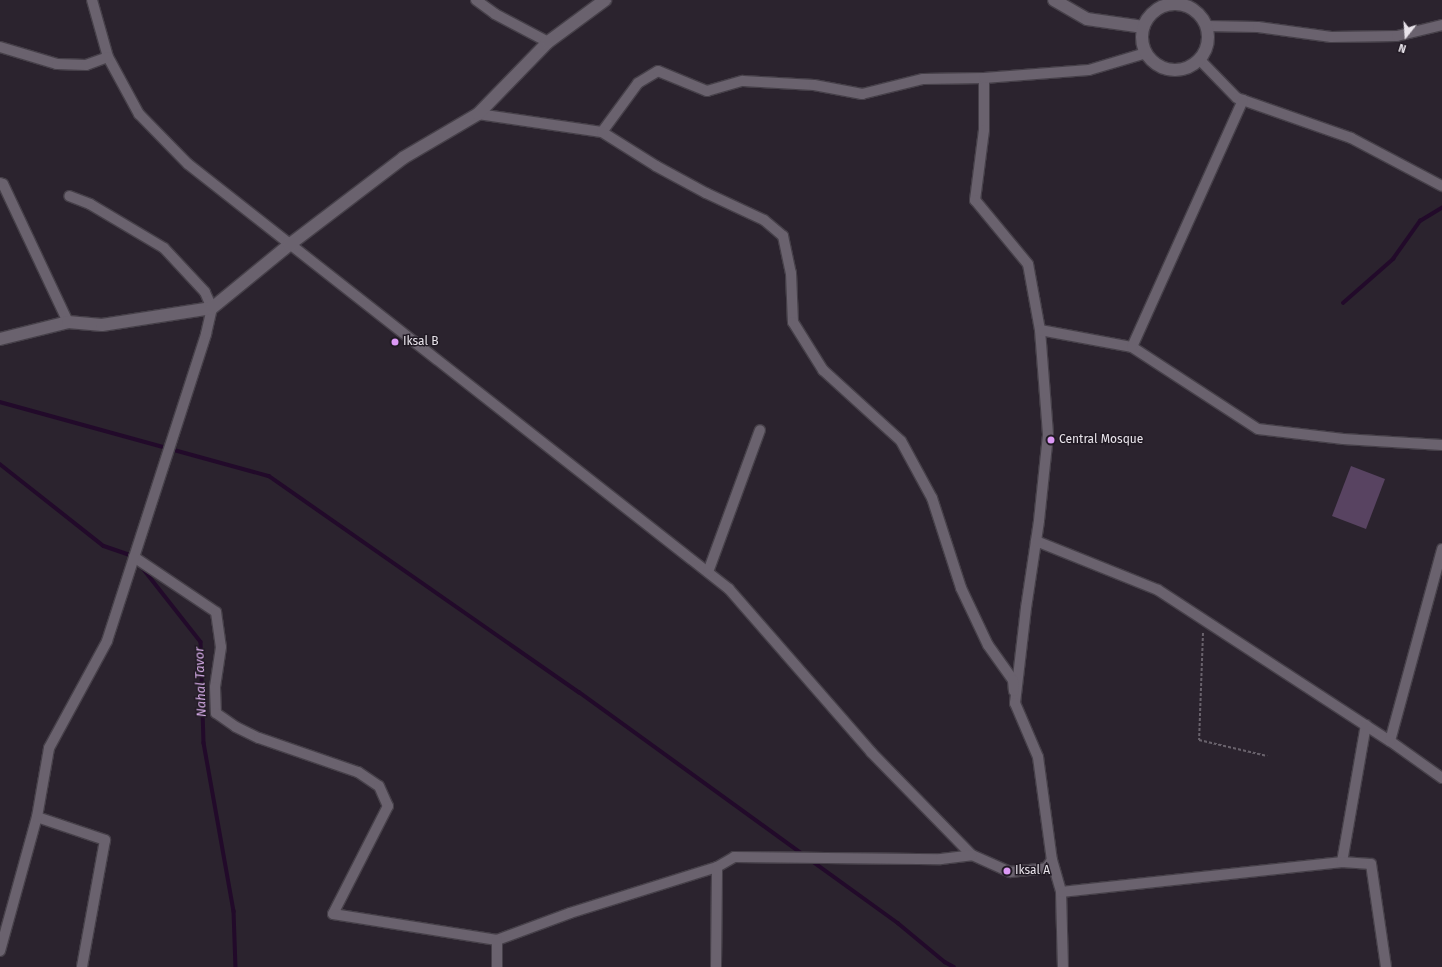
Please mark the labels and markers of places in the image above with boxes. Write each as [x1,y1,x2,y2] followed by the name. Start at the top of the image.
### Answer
[403,335,439,349] place label: Iksal B
[390,337,400,347] marker: Iksal B
[1059,433,1143,447] place label: Central Mosque
[1046,435,1056,445] marker: Central Mosque
[1015,864,1050,878] place label: Iksal A
[1002,866,1012,876] marker: Iksal A

